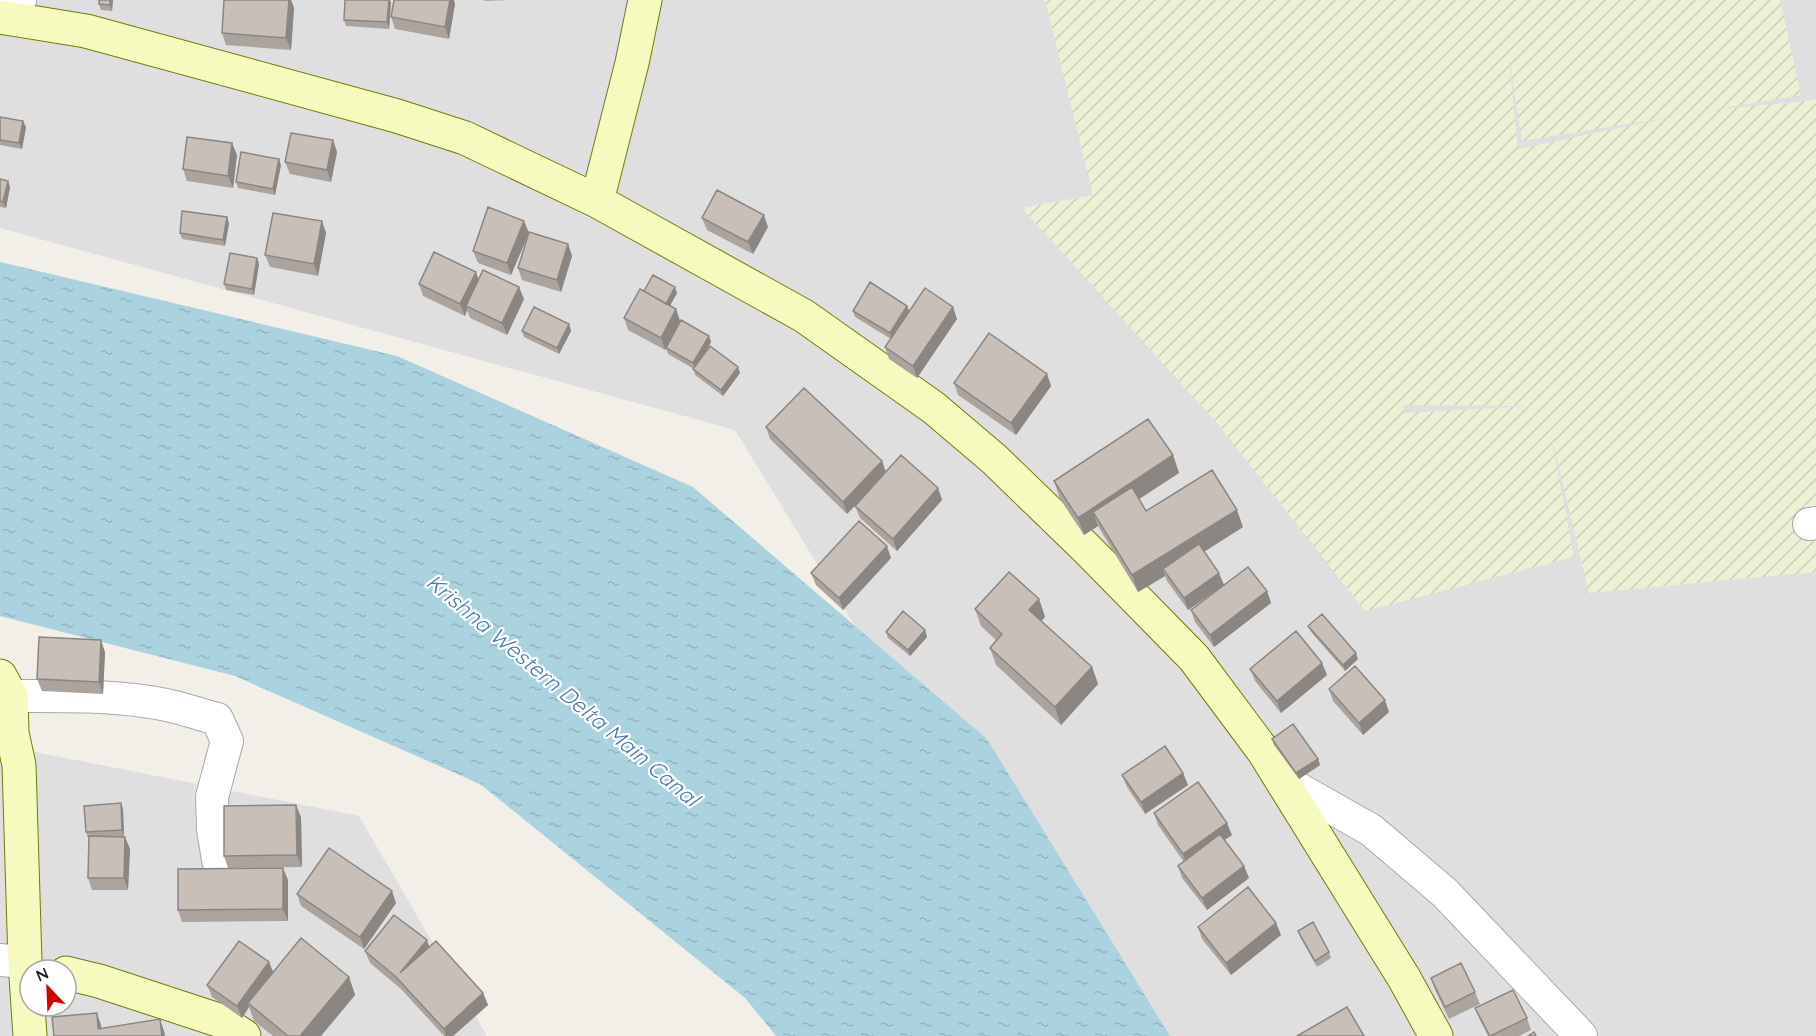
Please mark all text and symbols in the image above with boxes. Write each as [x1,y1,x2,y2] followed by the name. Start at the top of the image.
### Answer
[421,568,707,814] water label: Krishna Western Delta Main Canal
[18,958,78,1018] north arrow
[33,963,51,986] text: N

